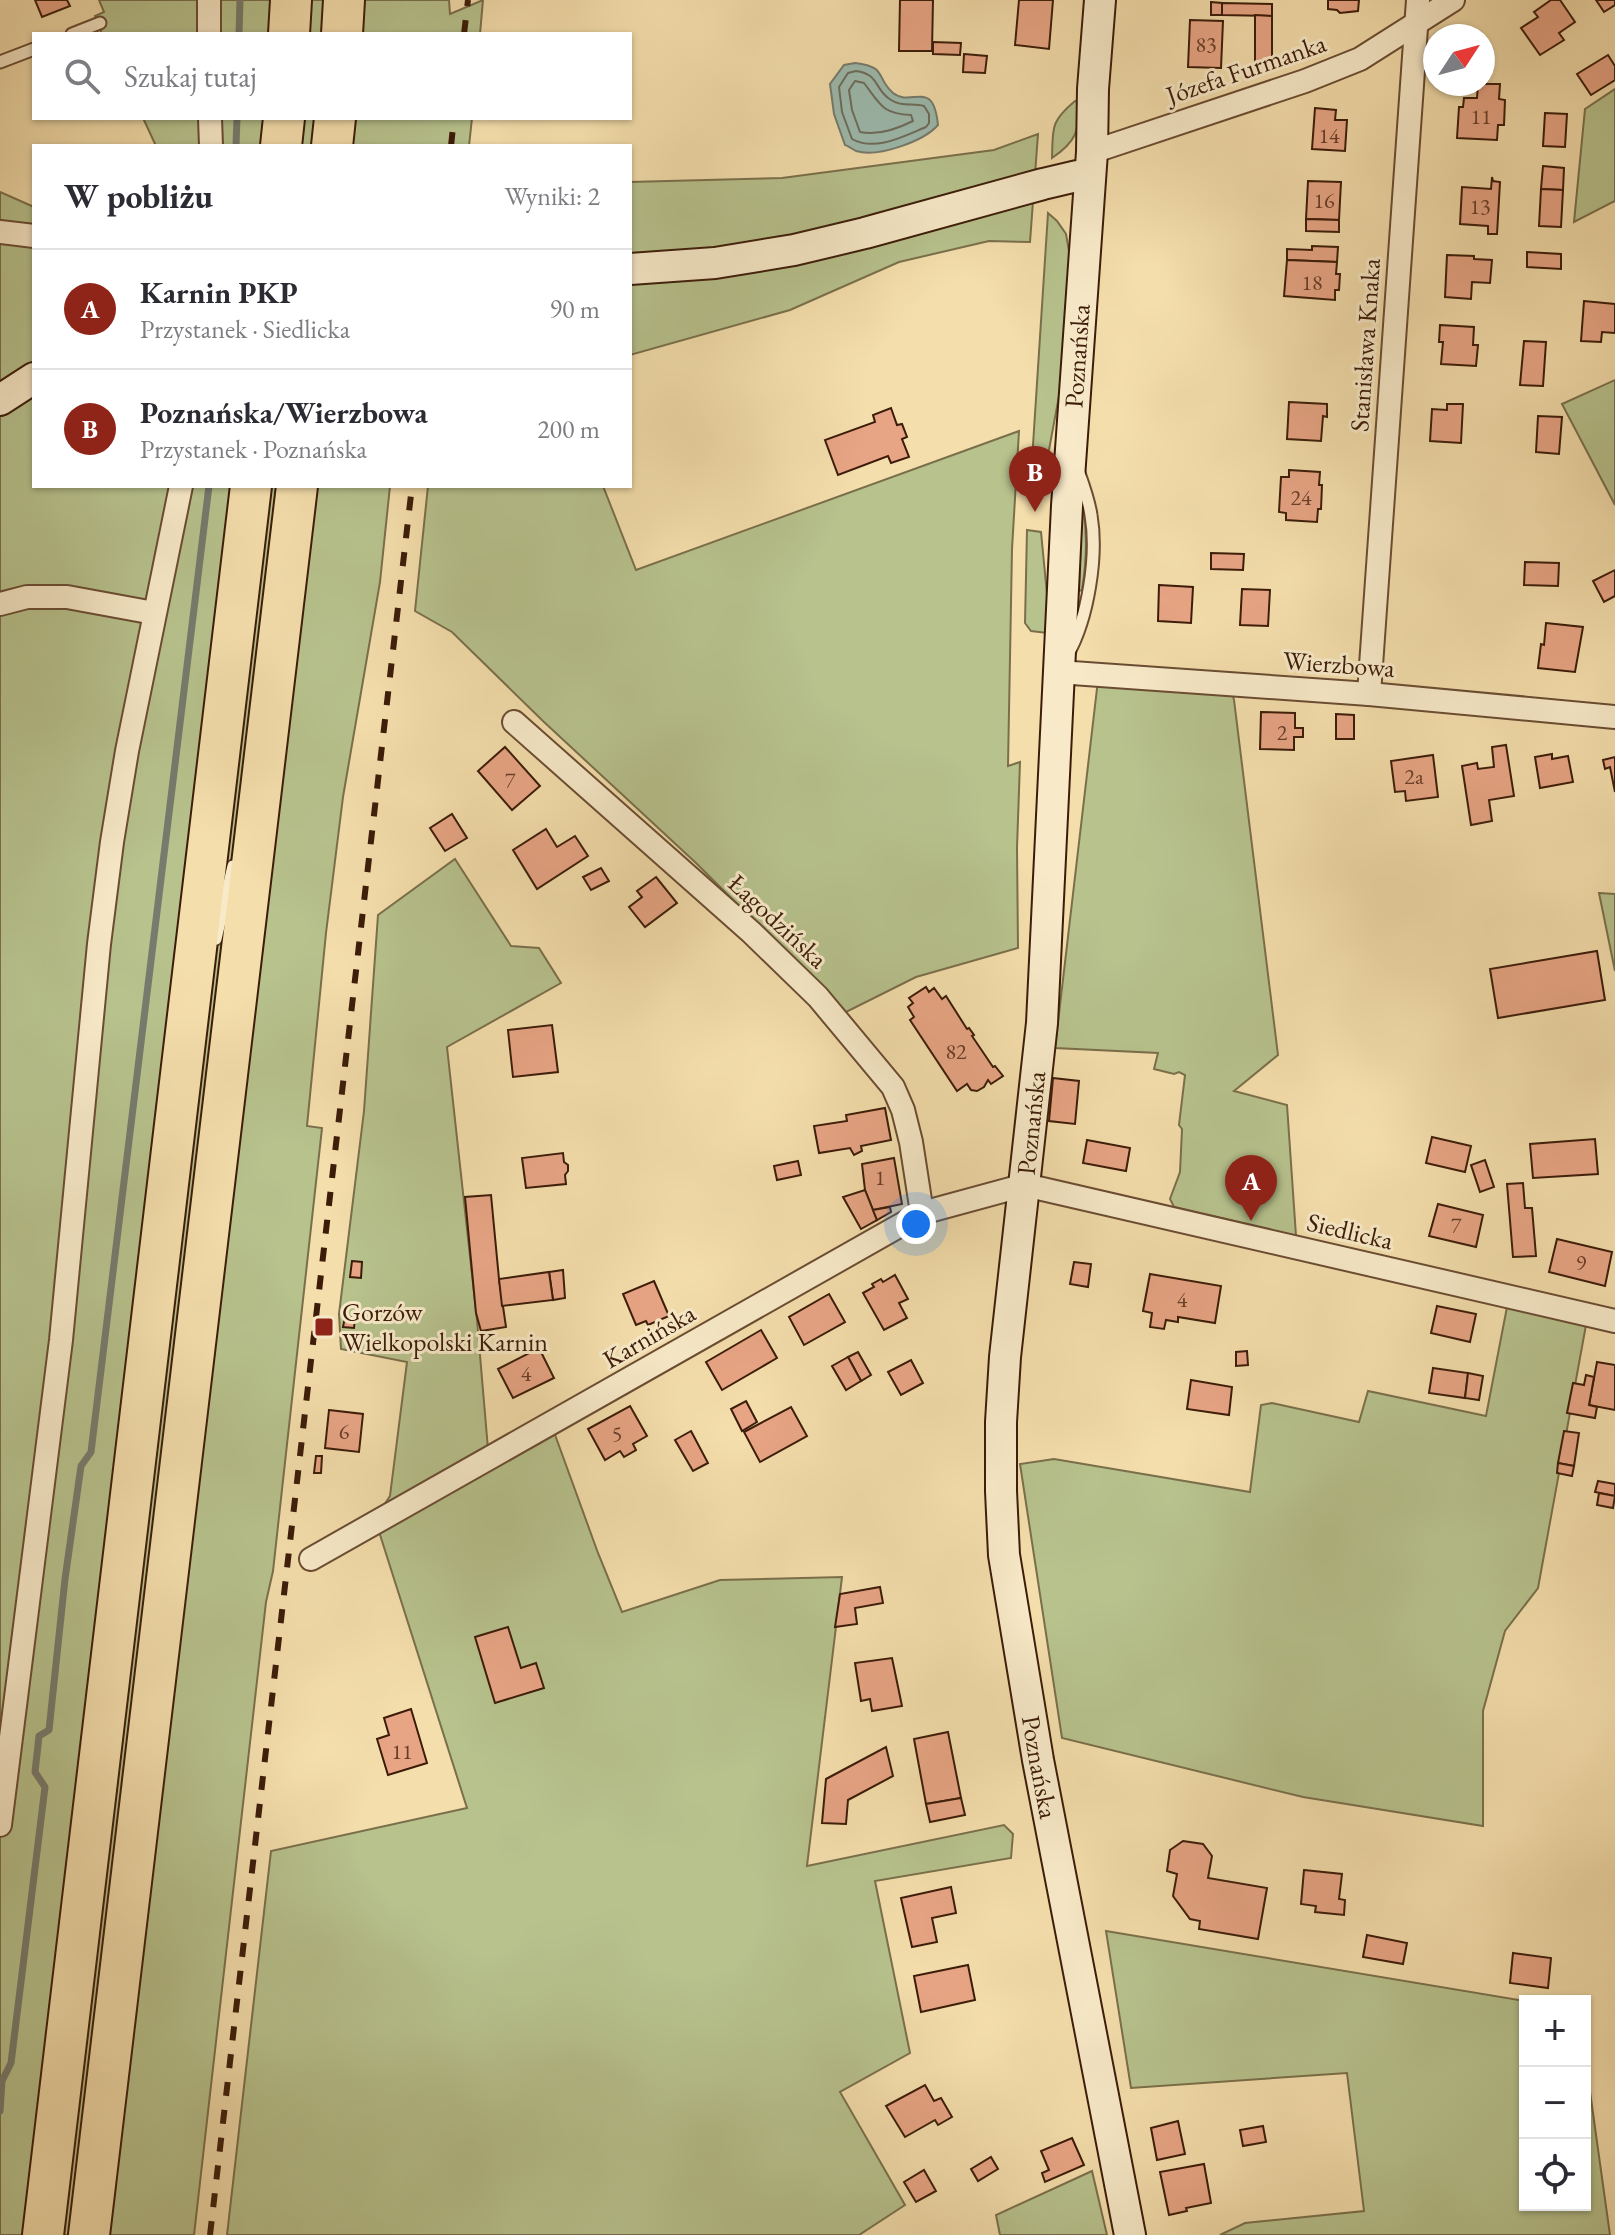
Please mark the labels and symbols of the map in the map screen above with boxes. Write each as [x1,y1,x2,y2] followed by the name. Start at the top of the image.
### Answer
[1423,24,1495,96] north arrow
[1160,26,1331,113] street label: Józefa Furmanka
[1195,30,1217,59] house number: 83
[1470,102,1492,131] house number: 11
[1318,121,1340,150] house number: 14
[1313,186,1335,215] house number: 16
[1469,192,1491,221] house number: 13
[1342,257,1388,433] street label: Stanisława Knaka
[1301,268,1323,297] house number: 18
[1056,302,1098,409] street label: Poznańska
[1009,446,1061,512] pin: B
[1290,483,1312,512] house number: 24
[1282,643,1397,685] street label: Wierzbowa
[1277,718,1288,747] house number: 2
[1404,762,1424,791] house number: 2a
[505,766,516,795] house number: 7
[721,866,835,976] street label: Łagodzińska
[945,1037,967,1066] house number: 82
[1009,1069,1053,1177] street label: Poznańska
[1225,1155,1277,1221] pin: A
[875,1163,885,1192] house number: 1
[896,1204,936,1244] your location
[1304,1205,1397,1258] street label: Siedlicka
[1451,1211,1462,1240] house number: 7
[1576,1248,1587,1277] house number: 9
[1177,1285,1188,1314] house number: 4
[342,1295,548,1359] place label: Gorzów Wielkopolski Karnin
[597,1296,702,1376] street label: Karnińska
[313,1316,335,1338] marker: Gorzów Wielkopolski Karnin
[521,1359,532,1388] house number: 4
[339,1417,350,1446] house number: 6
[612,1419,622,1448] house number: 5
[1014,1713,1066,1822] street label: Poznańska
[391,1737,413,1766] house number: 11

